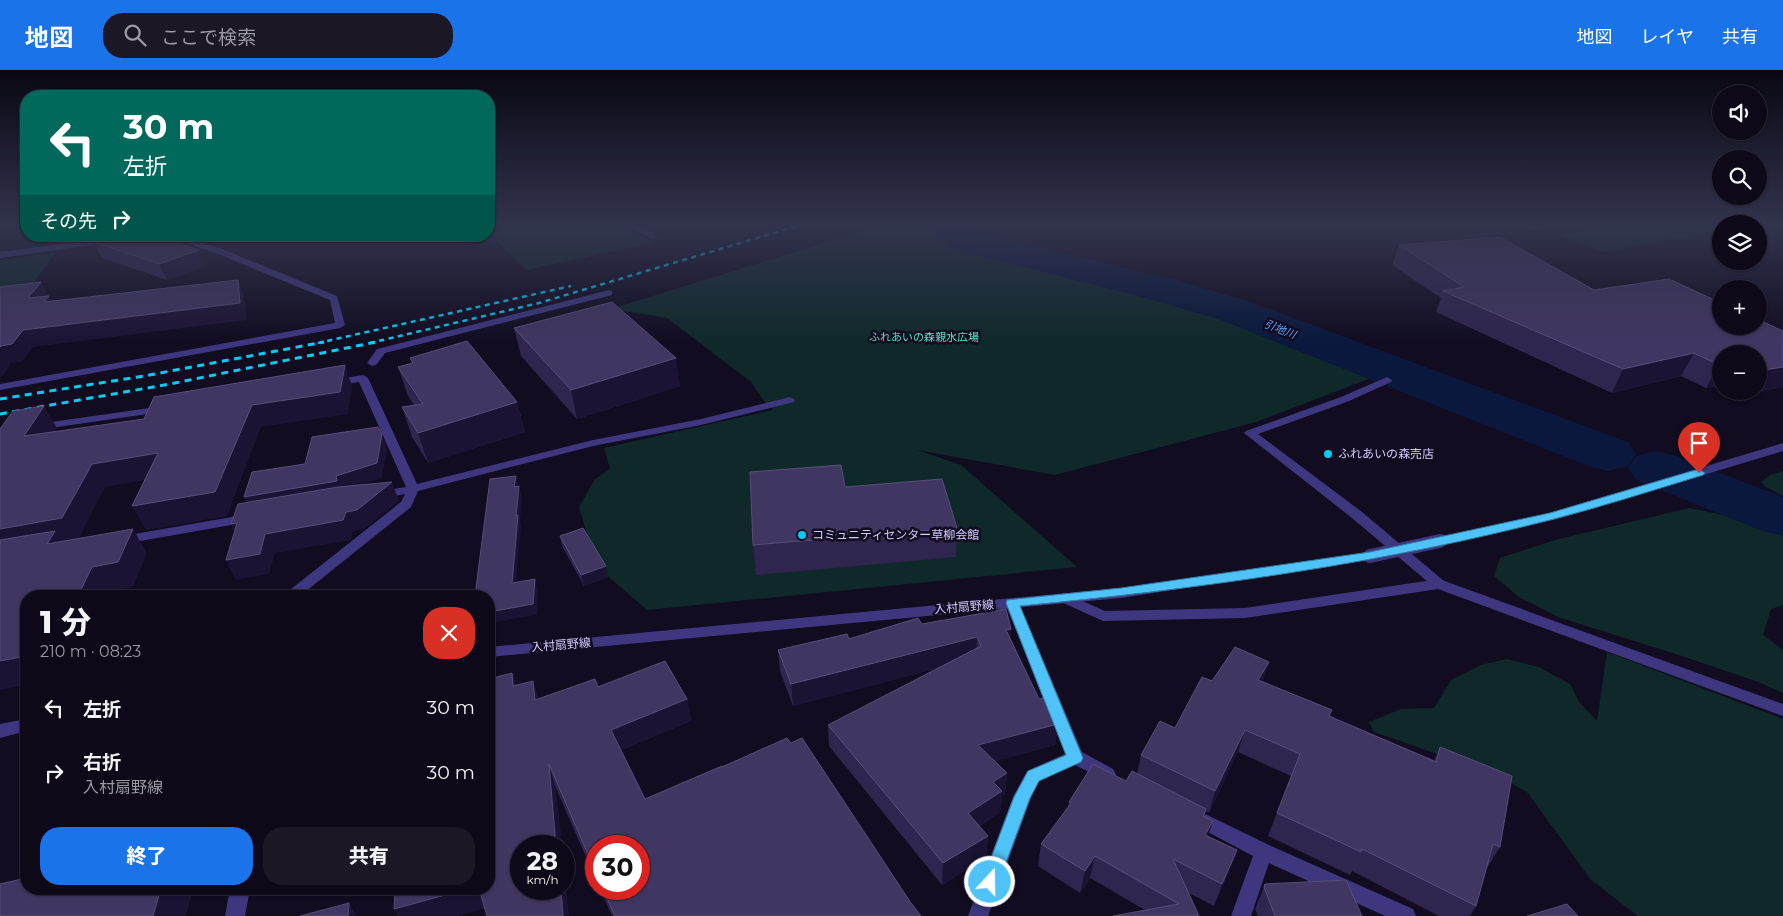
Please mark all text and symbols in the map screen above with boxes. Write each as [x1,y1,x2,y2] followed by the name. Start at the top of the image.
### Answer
[103,13,453,58] search box
[121,21,149,49] icon: search
[25,23,73,52] text: 地図
[161,26,256,49] text: ここで検索
[1577,26,1613,48] text: 地図
[1641,26,1694,48] text: レイヤ
[1722,26,1758,48] text: 共有
[1712,85,1767,400] map controls
[1712,85,1767,140] button: sound
[123,105,214,148] text: 30 m
[40,110,105,175] icon: left
[1712,150,1767,205] button: search
[123,153,167,180] text: 左折
[107,205,135,233] icon: right
[40,210,97,233] text: その先
[1712,215,1767,270] button: layers
[1712,280,1767,335] button: +
[1262,317,1299,342] water label: 引地川
[869,330,979,344] park label: ふれあいの森親水広場
[1712,345,1767,400] button: −
[1678,422,1720,473] pin
[1685,429,1713,457] icon: arrive
[1338,446,1434,461] place label: ふれあいの森売店
[1322,448,1334,460] marker: ふれあいの森売店
[812,527,979,542] place label: コミュニティセンター草柳会館
[796,529,808,541] marker: コミュニティセンター草柳会館
[933,596,995,617] street label: 入村扇野線
[40,604,91,641] text: 1 分
[423,607,475,659] button: close
[530,634,592,655] street label: 入村扇野線
[40,642,141,661] text: 210 m · 08:23
[40,694,68,722] icon: left
[427,696,475,719] text: 30 m
[83,698,121,721] text: 左折
[83,751,121,774] text: 右折
[40,759,68,787] icon: right
[427,761,475,784] text: 30 m
[83,778,163,797] text: 入村扇野線
[40,827,253,885] button: 終了
[263,827,475,885] button: 共有
[585,835,650,900] speed limit sign: 30
[527,846,558,876] text: 28
[963,855,1015,907] position arrow
[526,872,559,887] text: km/h

